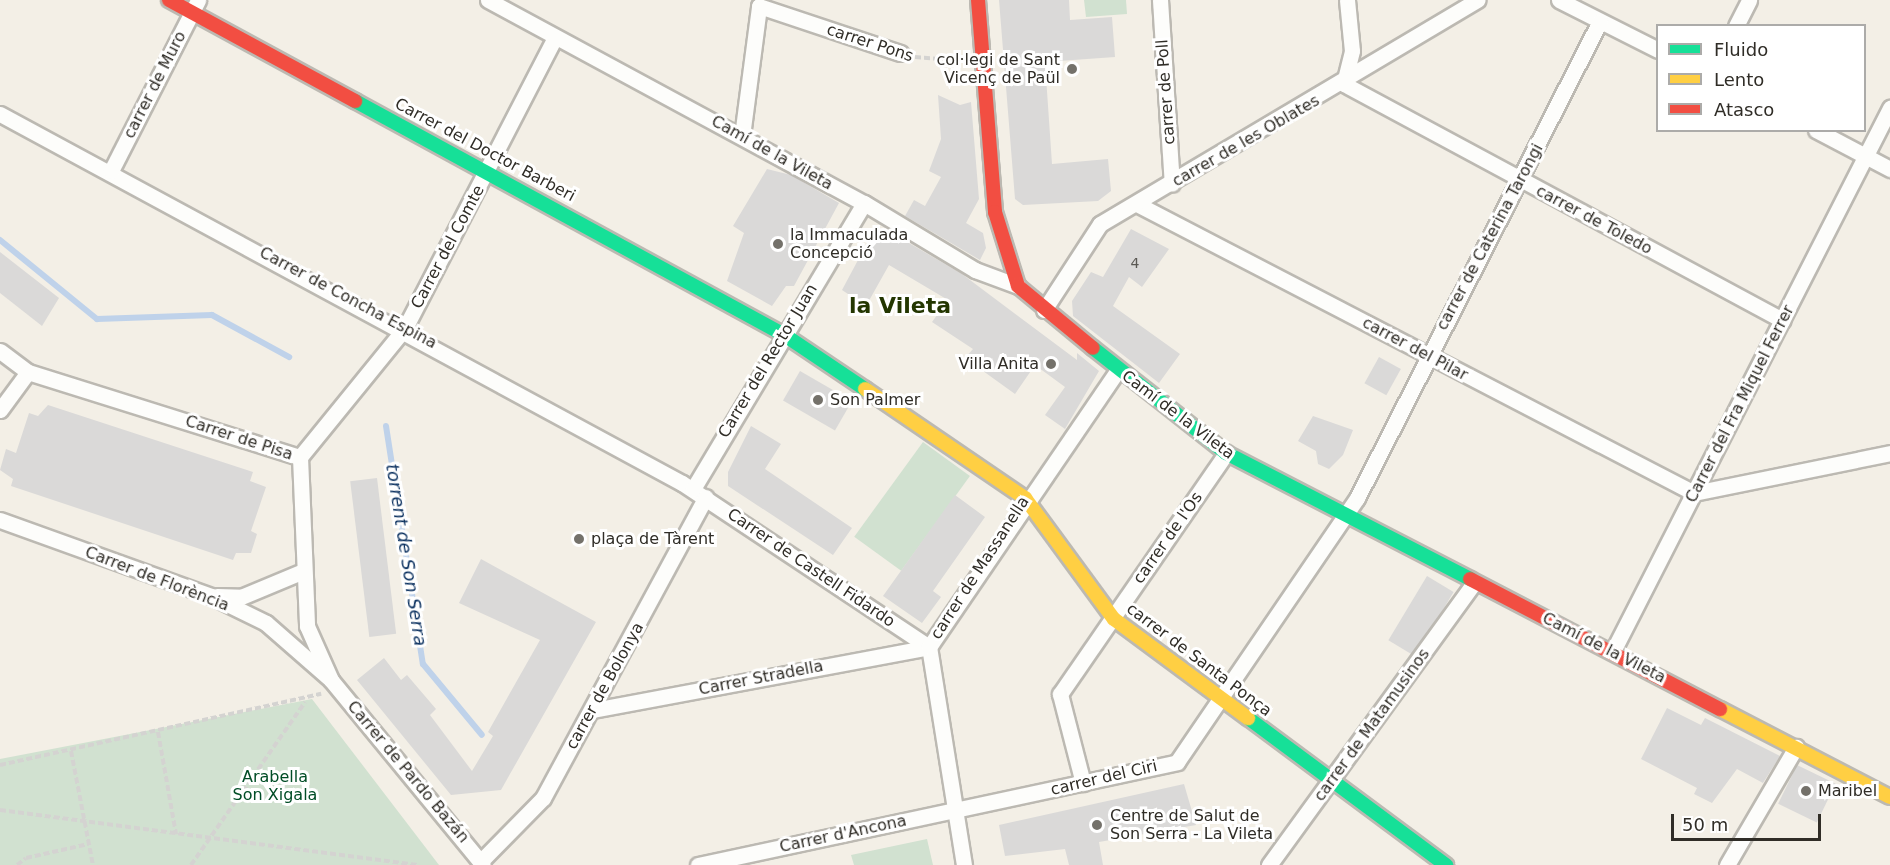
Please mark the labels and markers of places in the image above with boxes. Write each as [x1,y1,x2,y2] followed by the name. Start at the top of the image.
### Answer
[936,50,1060,88] place label: col·legi de Sant Vicenç de Paül
[1065,62,1079,76] marker: col·legi de Sant Vicenç de Paül
[790,225,908,263] place label: la Immaculada Concepció
[771,237,785,251] marker: la Immaculada Concepció
[959,354,1039,374] place label: Villa Anita
[1044,357,1058,371] marker: Villa Anita
[830,390,920,410] place label: Son Palmer
[811,393,825,407] marker: Son Palmer
[591,529,714,549] place label: plaça de Tàrent
[572,532,586,546] marker: plaça de Tàrent
[1818,781,1877,801] place label: Maribel
[1799,784,1813,798] marker: Maribel
[1110,806,1273,844] place label: Centre de Salut de Son Serra - La Vileta
[1088,816,1106,834] marker: Centre de Salut de Son Serra - La Vileta

